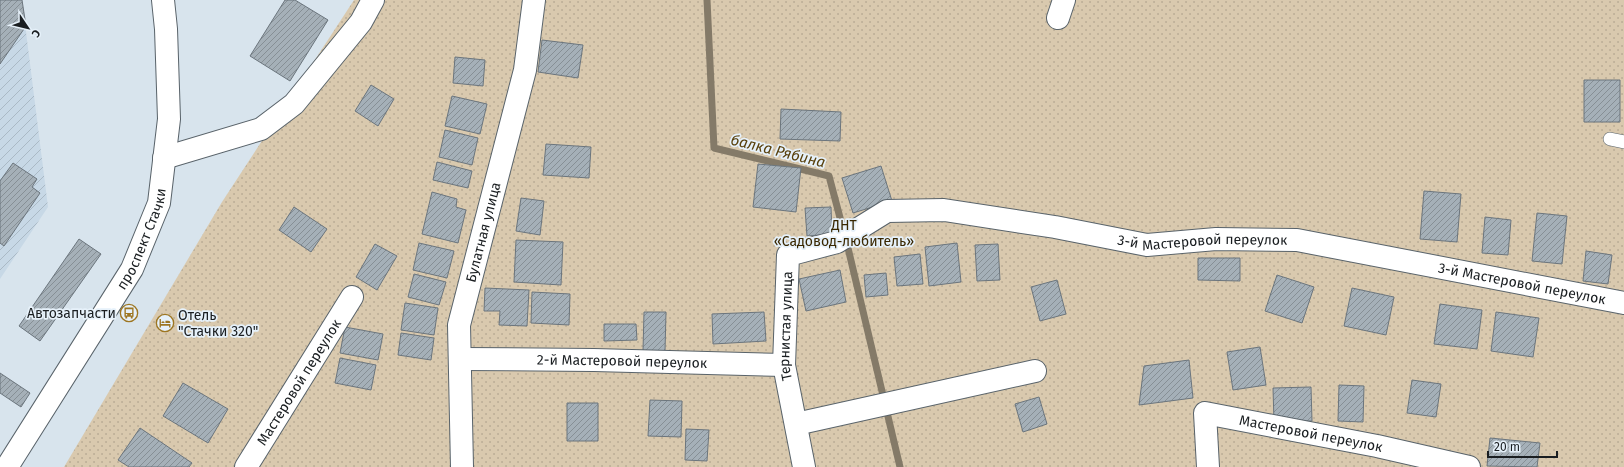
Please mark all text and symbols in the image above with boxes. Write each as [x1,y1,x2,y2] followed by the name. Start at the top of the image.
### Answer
[8,8,48,48] north arrow
[28,27,43,40] text: С
[729,131,827,171] water label: балка Рябина
[462,180,504,284] street label: Булатная улица
[113,187,169,293] street label: проспект Стачки
[774,217,914,250] park label: ДНТ «Садовод-любитель»
[1116,230,1288,254] street label: 3-й Мастеровой переулок
[1437,259,1608,308] street label: 3-й Мастеровой переулок
[775,271,796,382] street label: Тернистая улица
[119,303,139,323] bus stop icon: Автозапчасти
[27,305,116,322] place label: Автозапчасти
[178,307,258,340] place label: Отель "Стачки 320"
[155,313,175,333] hotel icon: Отель "Стачки 320"
[253,315,345,448] street label: Мастеровой переулок
[537,351,708,371] street label: 2-й Мастеровой переулок
[1238,411,1385,456] street label: Мастеровой переулок
[1488,433,1557,459] scale bar
[1494,440,1520,454] text: 20 m

